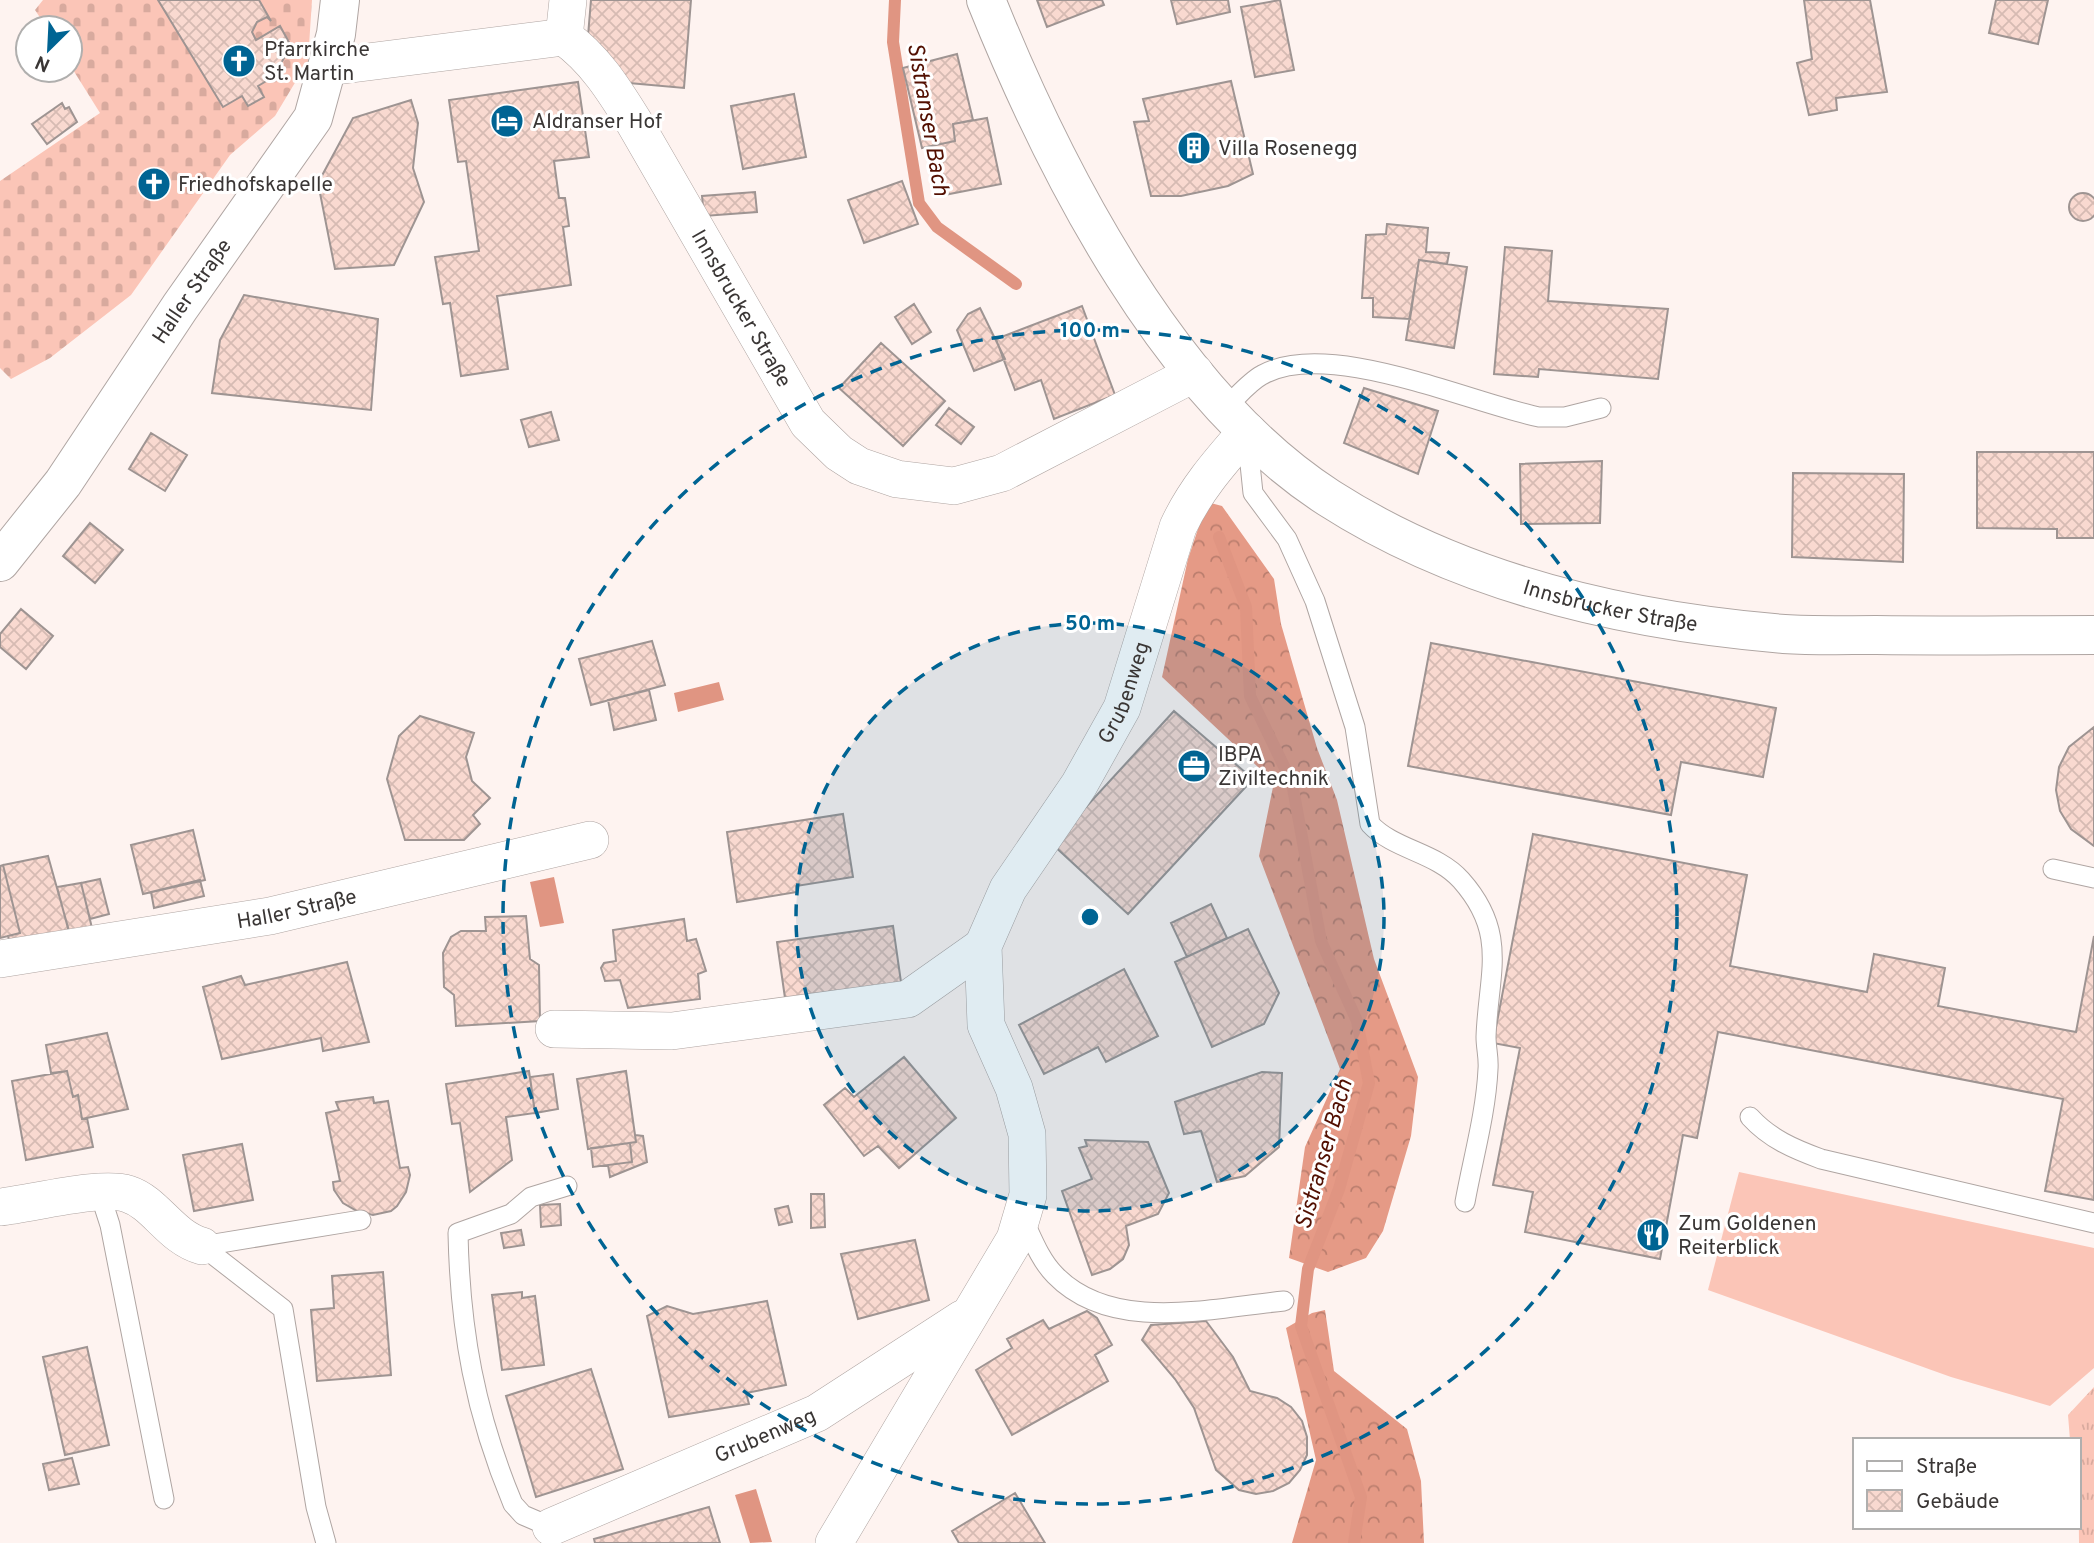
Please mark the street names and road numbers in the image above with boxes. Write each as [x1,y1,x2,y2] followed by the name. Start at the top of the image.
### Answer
[684,225,797,393] street label: Innsbrucker Straße
[147,234,239,350] street label: Haller Straße
[1519,575,1699,639] street label: Innsbrucker Straße
[1093,638,1157,749] street label: Grubenweg
[235,884,360,936] street label: Haller Straße
[711,1403,821,1470] street label: Grubenweg

